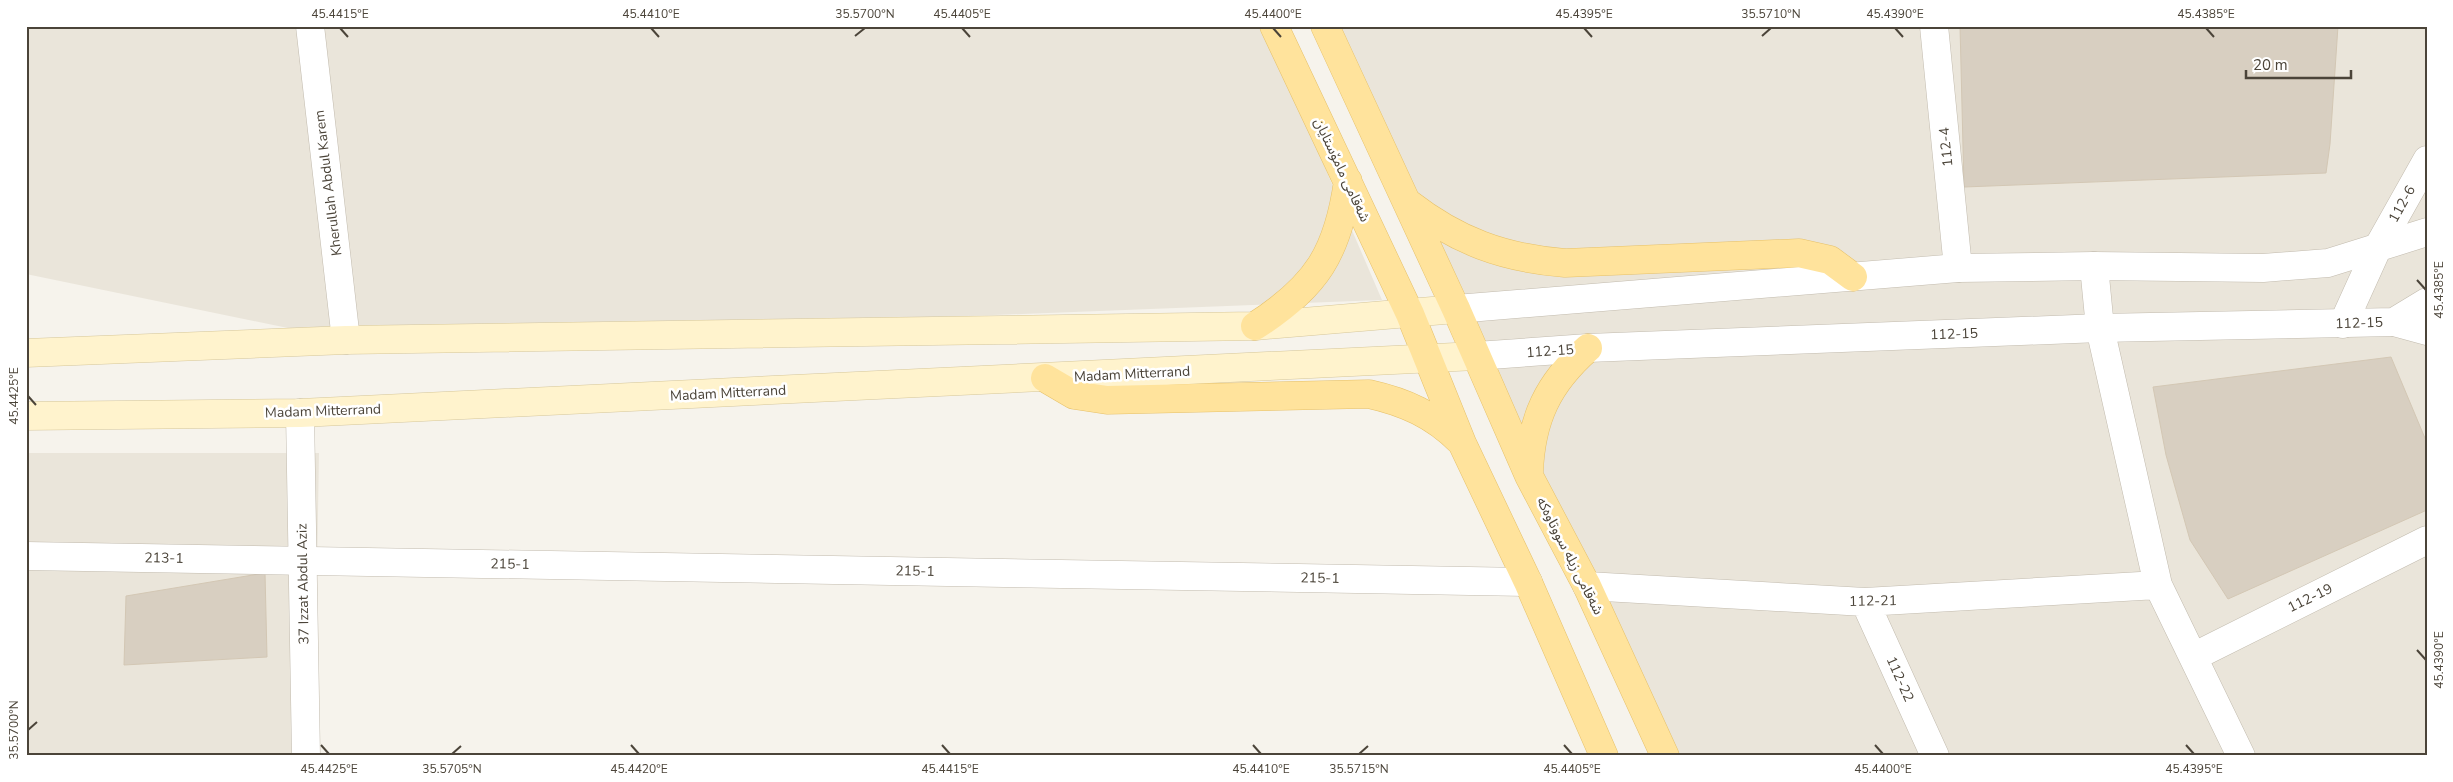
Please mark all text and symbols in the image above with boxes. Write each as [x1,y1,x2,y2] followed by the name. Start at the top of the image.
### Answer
[311,6,369,22] text: 45.4415°E
[622,6,680,22] text: 45.4410°E
[835,6,895,22] text: 35.5700°N
[933,6,991,22] text: 45.4405°E
[1244,6,1302,22] text: 45.4400°E
[1555,6,1613,22] text: 45.4395°E
[1741,6,1801,22] text: 35.5710°N
[1866,6,1924,22] text: 45.4390°E
[2177,6,2235,22] text: 45.4385°E
[2246,48,2350,80] scale bar
[2253,55,2288,75] text: 20 m
[310,109,346,257] street label: Kherullah Abdul Karem
[1310,115,1374,225] street label: شەقامی مامۆستایان
[1934,126,1958,168] street label: 112-4
[2384,182,2420,226] street label: 112-6
[2431,261,2447,319] text: 45.4385°E
[2335,313,2383,333] street label: 112-15
[1930,324,1978,344] street label: 112-15
[1525,340,1575,362] street label: 112-15
[1073,361,1191,387] street label: Madam Mitterrand
[6,367,22,425] text: 45.4425°E
[669,380,787,406] street label: Madam Mitterrand
[265,399,381,423] street label: Madam Mitterrand
[1532,494,1608,618] street label: شەقامی زیلە سووتاوەکە
[292,523,314,645] street label: 37 Izzat Abdul Aziz
[144,548,184,568] street label: 213-1
[490,554,530,574] street label: 215-1
[895,561,935,581] street label: 215-1
[1300,568,1340,588] street label: 215-1
[2284,579,2336,617] street label: 112-19
[1849,591,1897,611] street label: 112-21
[2431,631,2447,689] text: 45.4390°E
[1882,653,1918,705] street label: 112-22
[6,700,22,760] text: 35.5700°N
[300,761,358,777] text: 45.4425°E
[422,761,482,777] text: 35.5705°N
[610,761,668,777] text: 45.4420°E
[921,761,979,777] text: 45.4415°E
[1232,761,1290,777] text: 45.4410°E
[1329,761,1389,777] text: 35.5715°N
[1543,761,1601,777] text: 45.4405°E
[1854,761,1912,777] text: 45.4400°E
[2165,761,2223,777] text: 45.4395°E

